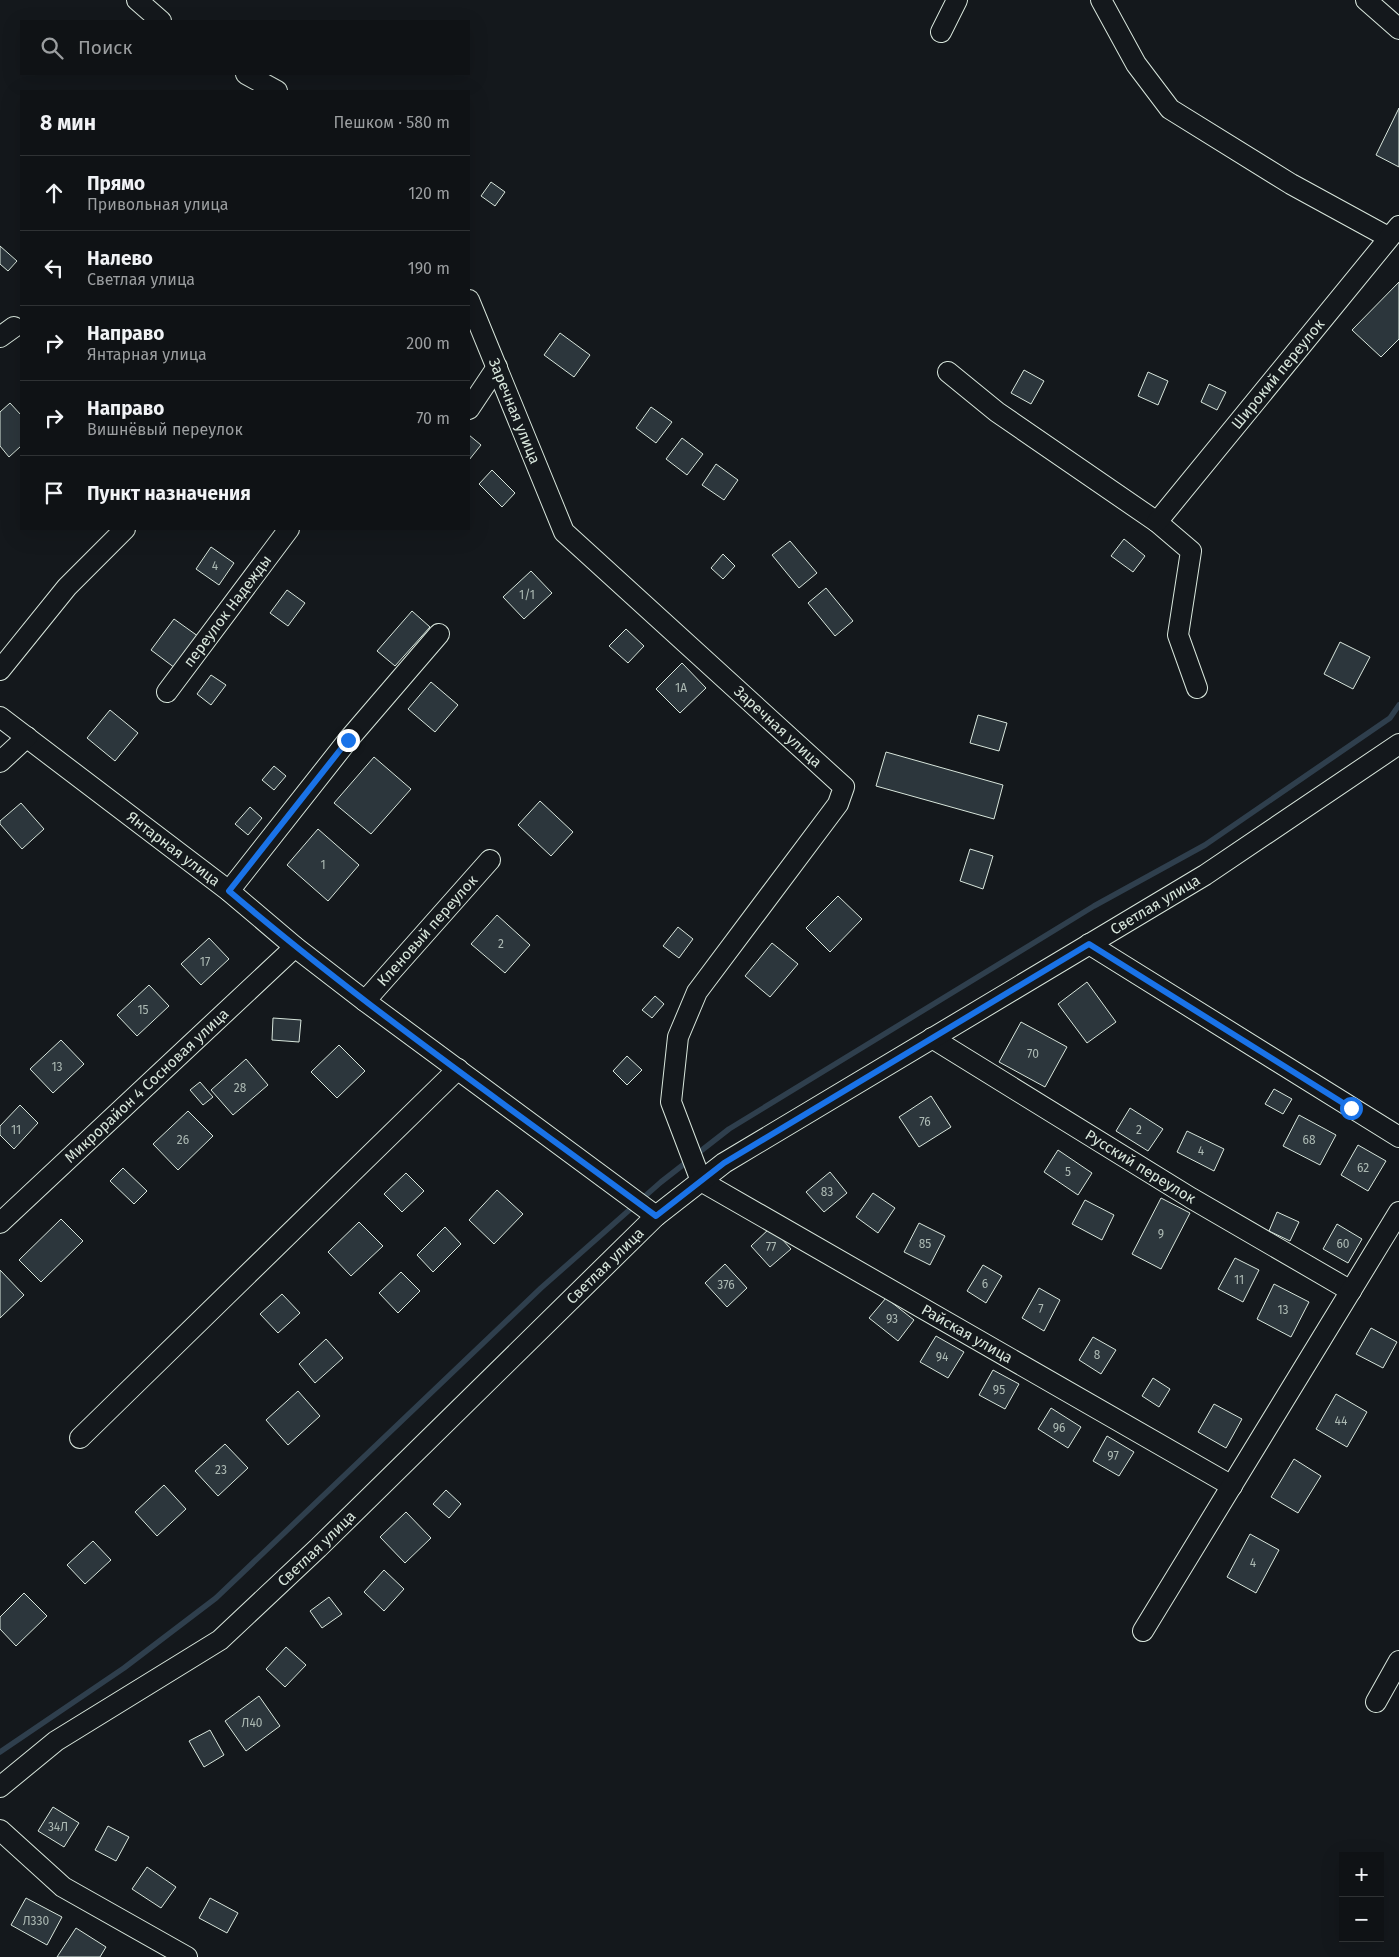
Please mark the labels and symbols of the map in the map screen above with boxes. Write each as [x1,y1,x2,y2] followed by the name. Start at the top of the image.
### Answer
[1228,315,1328,433] street label: Широкий переулок
[485,356,544,467] street label: Заречная улица
[180,552,275,671] street label: переулок Надежды
[212,559,219,573] house number: 4
[519,588,535,602] house number: 1/1
[675,681,687,695] house number: 1А
[730,682,826,771] street label: Заречная улица
[337,729,360,752] route end
[123,808,224,890] street label: Янтарная улица
[320,858,326,872] house number: 1
[373,871,481,990] street label: Кленовый переулок
[1107,871,1203,939] street label: Светлая улица
[498,937,504,951] house number: 2
[200,955,210,969] house number: 17
[137,1003,149,1017] house number: 15
[61,1005,233,1167] street label: Микрорайон 4 Сосновая улица
[1027,1047,1039,1061] house number: 70
[51,1060,63,1074] house number: 13
[234,1081,247,1095] house number: 28
[1340,1097,1363,1120] route start
[919,1115,931,1129] house number: 76
[11,1123,21,1137] house number: 11
[1136,1123,1142,1137] house number: 2
[1082,1126,1199,1208] street label: Русский переулок
[177,1133,189,1147] house number: 26
[1302,1133,1316,1147] house number: 68
[1198,1144,1205,1158] house number: 4
[1357,1161,1369,1175] house number: 62
[1065,1165,1071,1179] house number: 5
[821,1185,833,1199] house number: 83
[563,1224,648,1308] street label: Светлая улица
[1158,1227,1164,1241] house number: 9
[919,1237,931,1251] house number: 85
[1336,1237,1350,1251] house number: 60
[766,1240,776,1254] house number: 77
[1234,1273,1244,1287] house number: 11
[982,1277,988,1291] house number: 6
[717,1278,735,1292] house number: 376
[918,1301,1016,1367] street label: Райская улица
[1038,1302,1044,1316] house number: 7
[1277,1303,1289,1317] house number: 13
[886,1312,898,1326] house number: 93
[1094,1348,1101,1362] house number: 8
[936,1350,949,1364] house number: 94
[993,1383,1005,1397] house number: 95
[1335,1414,1348,1428] house number: 44
[1053,1421,1065,1435] house number: 96
[1107,1449,1119,1463] house number: 97
[215,1463,227,1477] house number: 23
[274,1507,359,1590] street label: Светлая улица
[1250,1556,1257,1570] house number: 4
[242,1716,263,1730] house number: Л40
[48,1820,68,1834] house number: 34Л
[23,1914,50,1928] house number: Л330

